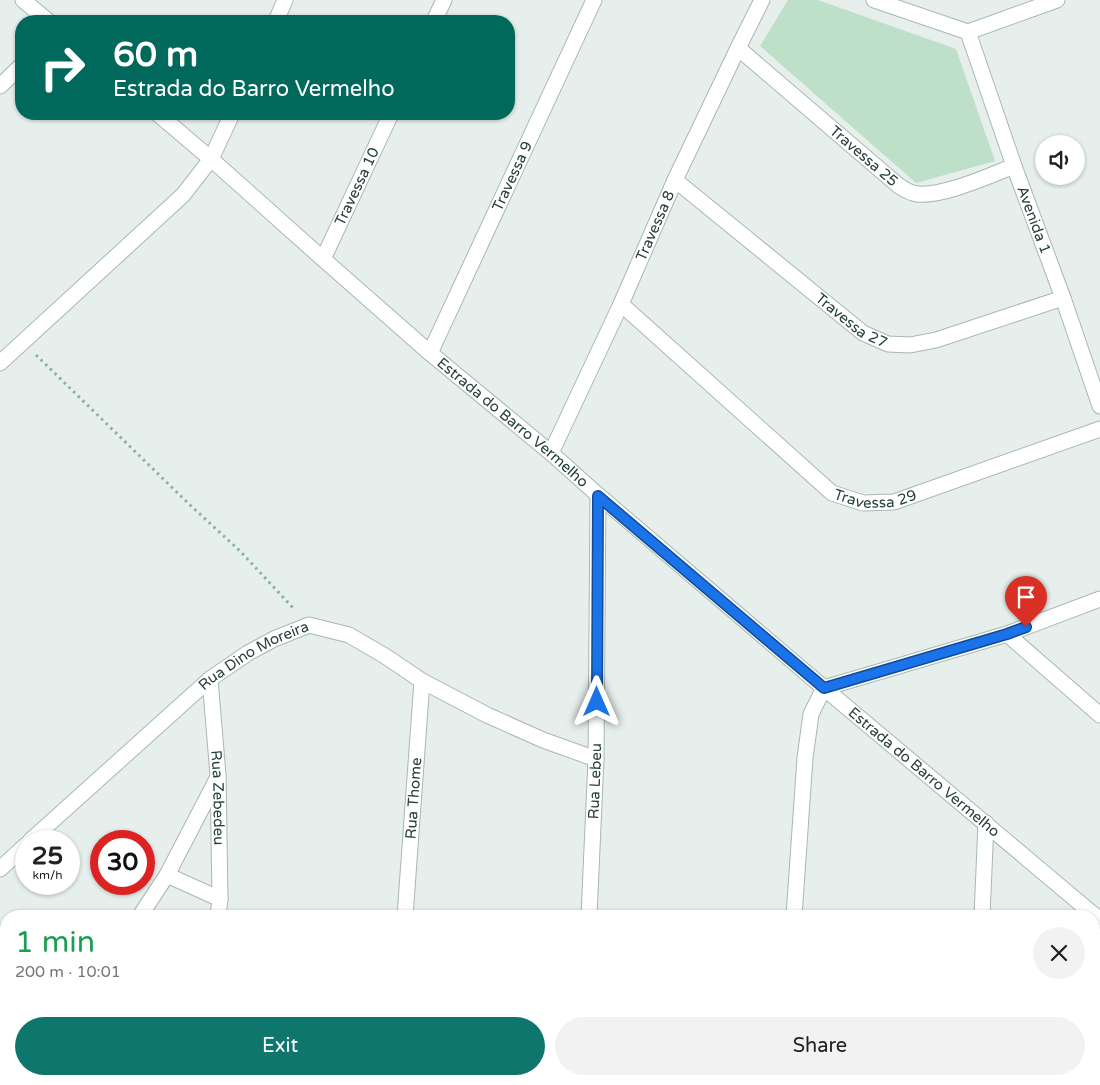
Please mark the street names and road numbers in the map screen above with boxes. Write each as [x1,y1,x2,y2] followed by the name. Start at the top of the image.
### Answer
[826,122,902,190] street label: Travessa 25
[488,138,536,214] street label: Travessa 9
[331,145,383,229] street label: Travessa 10
[1013,183,1055,256] street label: Avenida 1
[632,188,678,264] street label: Travessa 8
[812,289,890,352] street label: Travessa 27
[433,354,592,491] street label: Estrada do Barro Vermelho
[832,485,919,512] street label: Travessa 29
[195,617,311,694] street label: Rua Dino Moreira
[845,703,1003,841] street label: Estrada do Barro Vermelho
[584,743,605,820] street label: Rua Lebeu
[207,749,228,845] street label: Rua Zebedeu
[402,757,425,840] street label: Rua Thome

